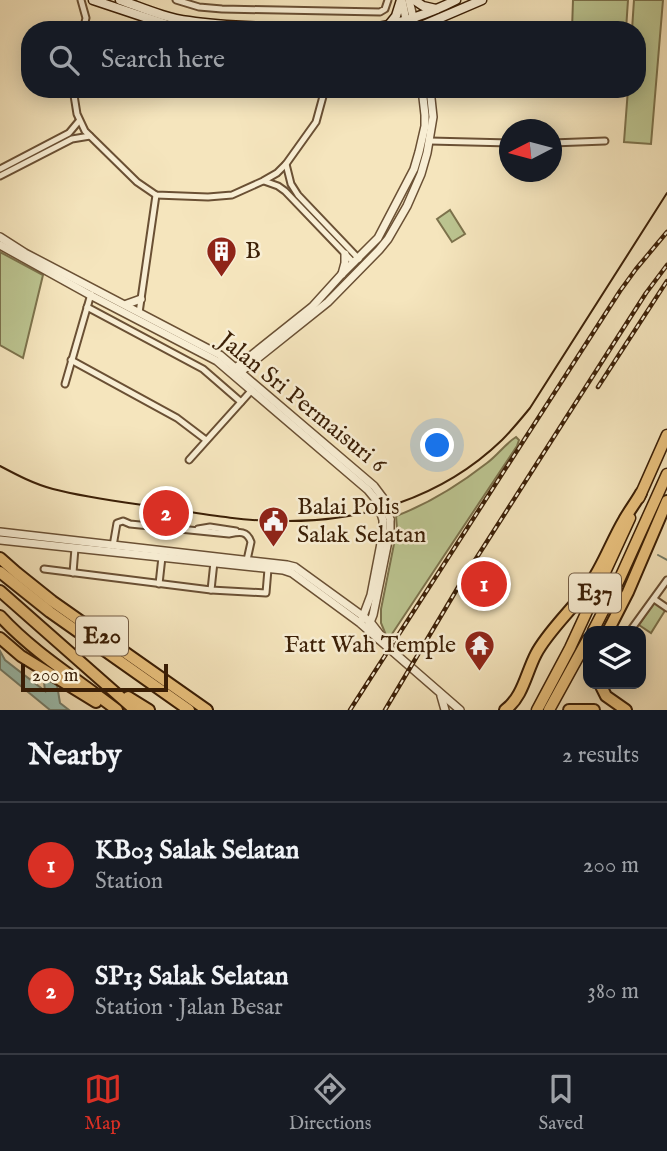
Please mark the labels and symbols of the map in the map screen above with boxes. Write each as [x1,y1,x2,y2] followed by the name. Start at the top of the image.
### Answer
[499,119,562,182] north arrow
[205,234,239,278] building icon: B
[245,236,261,267] place label: B
[209,324,393,481] street label: Jalan Sri Permaisuri 6
[420,428,454,462] your location
[143,487,189,539] pin: 2
[297,492,427,551] place label: Balai Polis Salak Selatan
[257,504,291,548] public building icon: Balai Polis Salak Selatan
[461,558,507,610] pin: 1
[569,573,621,612] road number: E37
[76,616,128,656] road number: E20
[462,628,496,672] temple icon: Fatt Wah Temple
[284,630,456,661] place label: Fatt Wah Temple
[21,661,168,693] scale bar

